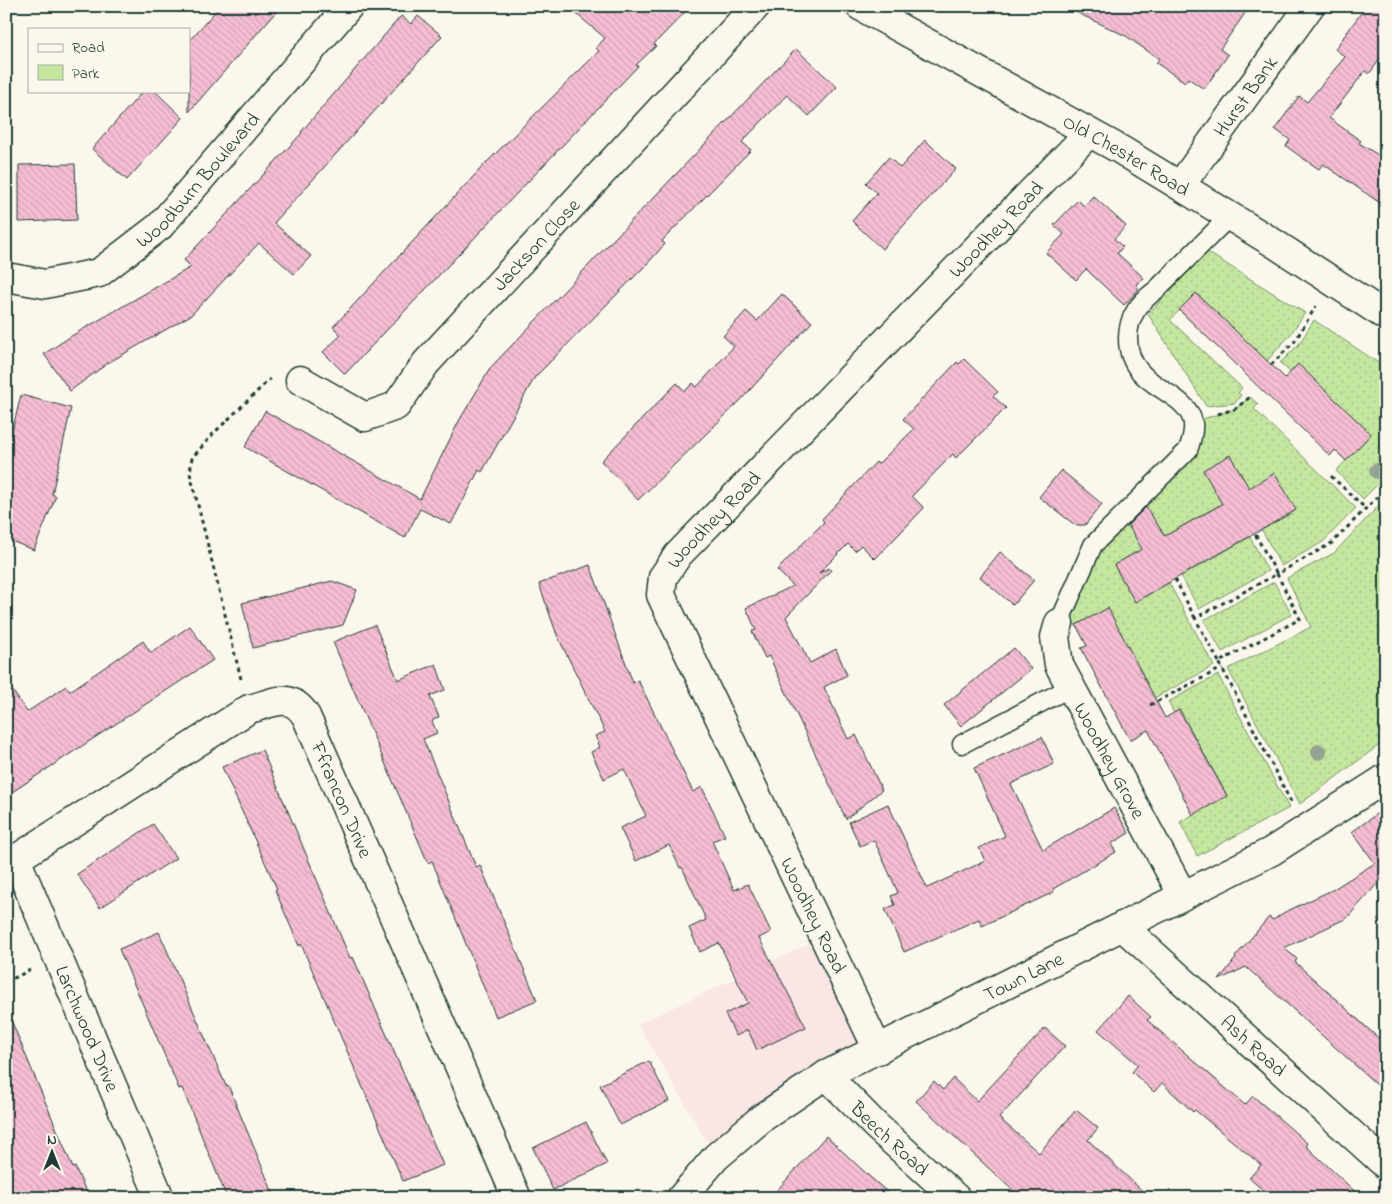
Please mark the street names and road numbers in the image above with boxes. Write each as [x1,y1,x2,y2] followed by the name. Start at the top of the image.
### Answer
[1208,51,1286,144] street label: Hurst Bank
[131,107,268,256] street label: Woodburn Boulevard
[1056,108,1194,205] street label: Old Chester Road
[943,176,1052,286] street label: Woodhey Road
[487,193,588,299] street label: Jackson Close
[661,466,769,575] street label: Woodhey Road
[1065,698,1151,825] street label: Woodhey Grove
[302,737,378,863] street label: Ffrancon Drive
[771,853,852,979] street label: Woodhey Road
[979,946,1069,1010] street label: Town Lane
[46,962,125,1097] street label: Larchwood Drive
[1213,1010,1292,1085] street label: Ash Road
[842,1095,934,1184] street label: Beech Road

